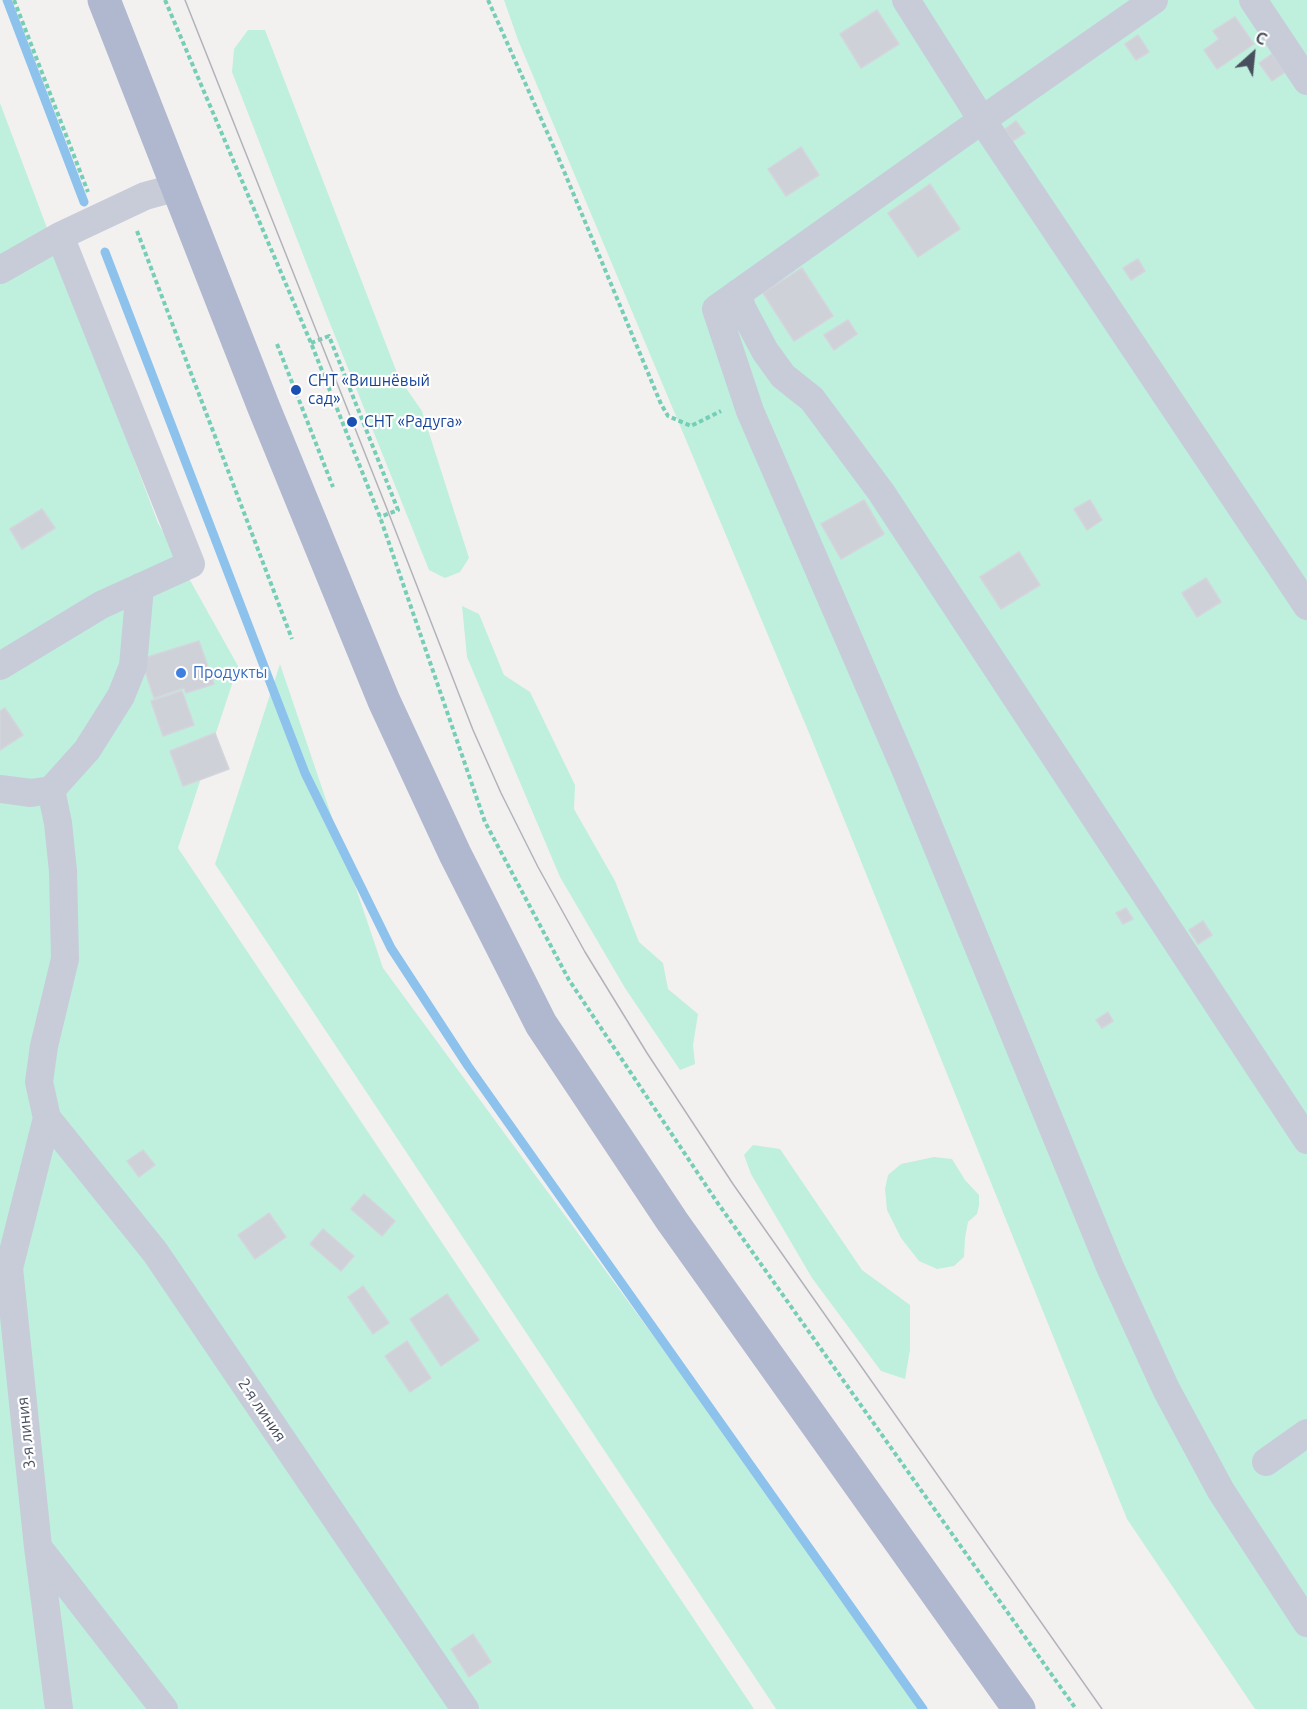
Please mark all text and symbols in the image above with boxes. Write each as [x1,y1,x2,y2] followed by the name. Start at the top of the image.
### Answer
[1223,24,1283,84] north arrow
[1253,28,1270,48] text: С
[308,371,430,409] place label: СНТ «Вишнёвый сад»
[289,383,303,397] marker: СНТ «Вишнёвый сад»
[364,412,462,432] place label: СНТ «Радуга»
[345,415,359,429] marker: СНТ «Радуга»
[193,663,268,683] place label: Продукты
[174,666,188,680] marker: Продукты
[234,1375,290,1445] street label: 2-я линия
[13,1396,39,1470] street label: 3-я линия

